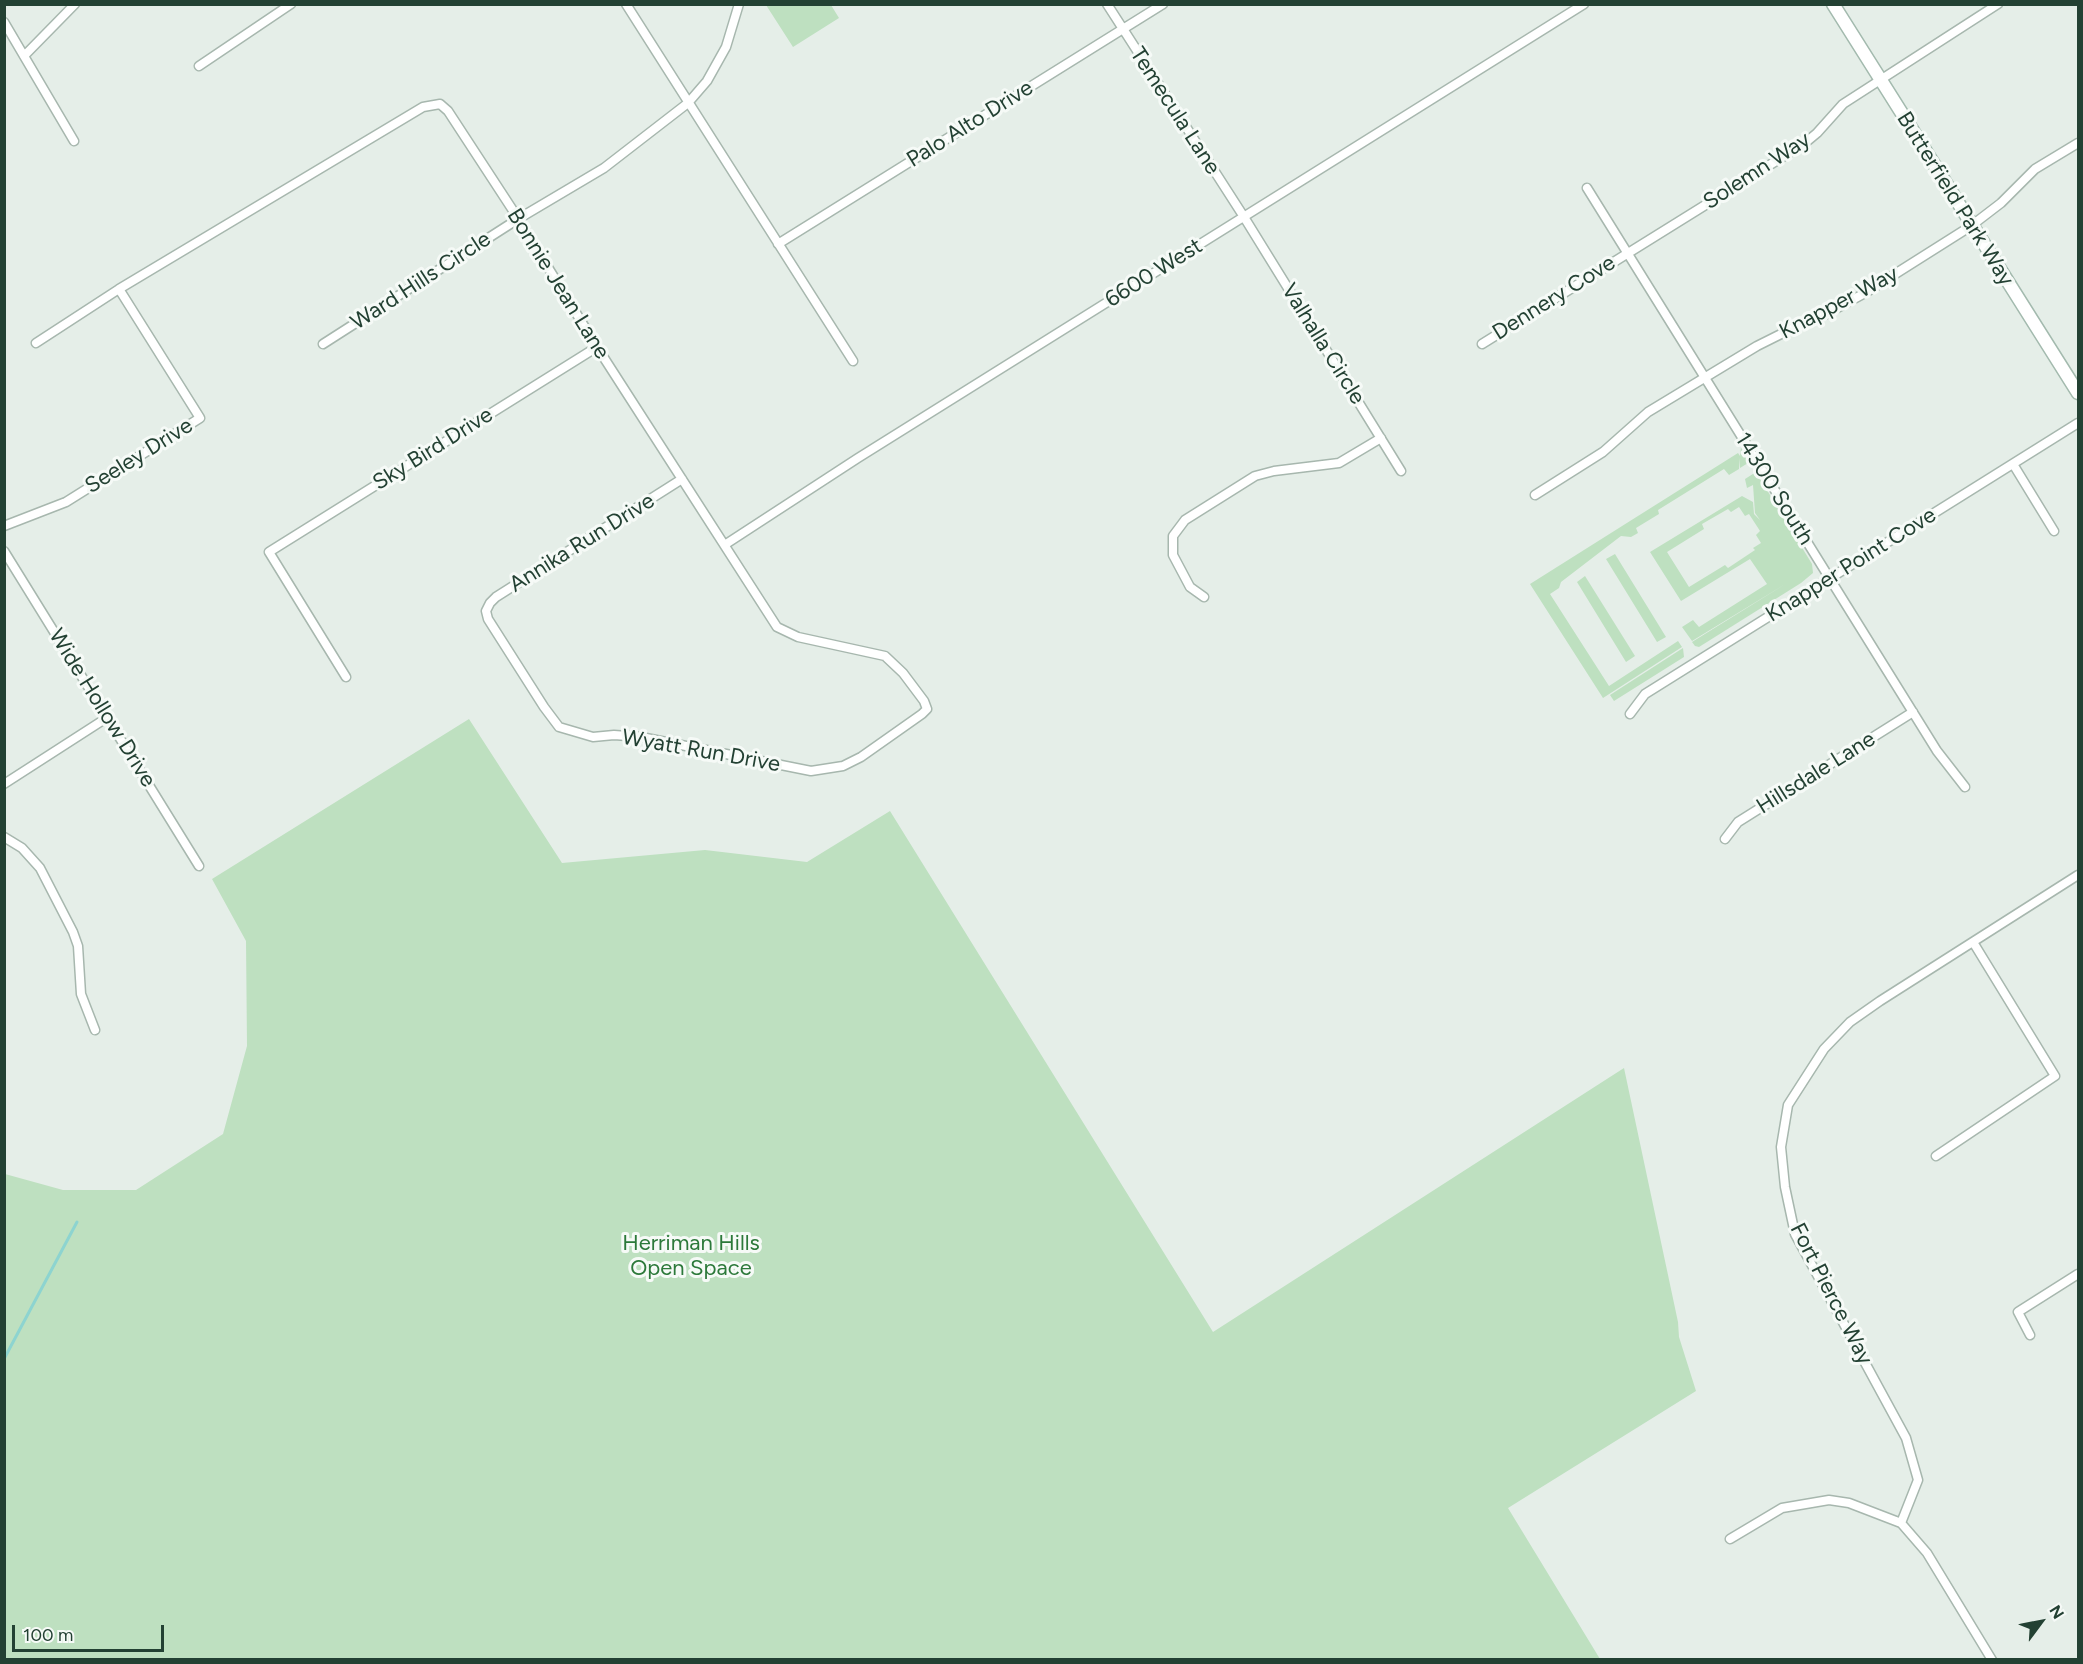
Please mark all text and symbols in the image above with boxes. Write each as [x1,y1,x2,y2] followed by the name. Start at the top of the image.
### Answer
[1124,43,1226,179] street label: Temecula Lane
[902,75,1038,173] street label: Palo Alto Drive
[1891,107,2019,291] street label: Butterfield Park Way
[1698,127,1816,215] street label: Solemn Way
[501,204,615,364] street label: Bonnie Jean Lane
[346,226,496,336] street label: Ward Hills Circle
[1101,233,1207,313] street label: 6600 West
[1488,250,1620,346] street label: Dennery Cove
[1775,261,1903,345] street label: Knapper Way
[1275,279,1371,409] street label: Valhalla Circle
[368,402,498,496] street label: Sky Bird Drive
[80,412,198,500] street label: Seeley Drive
[1729,428,1819,550] street label: 14300 South
[505,488,659,598] street label: Annika Run Drive
[1761,502,1941,628] street label: Knapper Point Cove
[43,624,161,792] street label: Wide Hollow Drive
[620,724,782,778] street label: Wyatt Run Drive
[1752,726,1880,820] street label: Hillsdale Lane
[1784,1219,1878,1369] street label: Fort Pierce Way
[622,1231,760,1282] park label: Herriman Hills Open Space
[2011,1592,2071,1652] north arrow
[2045,1602,2068,1622] text: N
[15,1613,166,1651] scale bar
[23,1624,73,1646] text: 100 m

